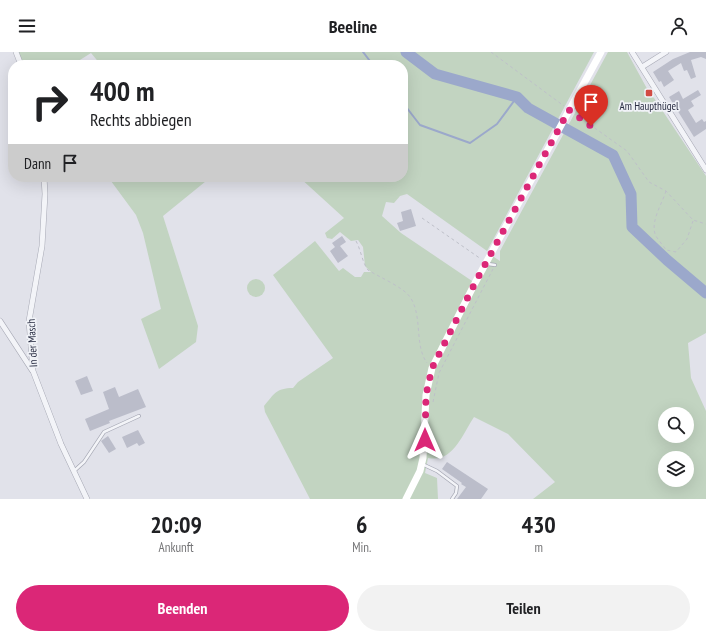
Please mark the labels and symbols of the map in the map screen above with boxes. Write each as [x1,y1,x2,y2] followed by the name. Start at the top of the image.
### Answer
[574,85,608,126] pin
[644,88,654,98] marker: Am Haupthügel
[619,99,679,113] place label: Am Haupthügel
[24,318,40,367] street label: In der Masch
[404,419,446,461] position arrow

